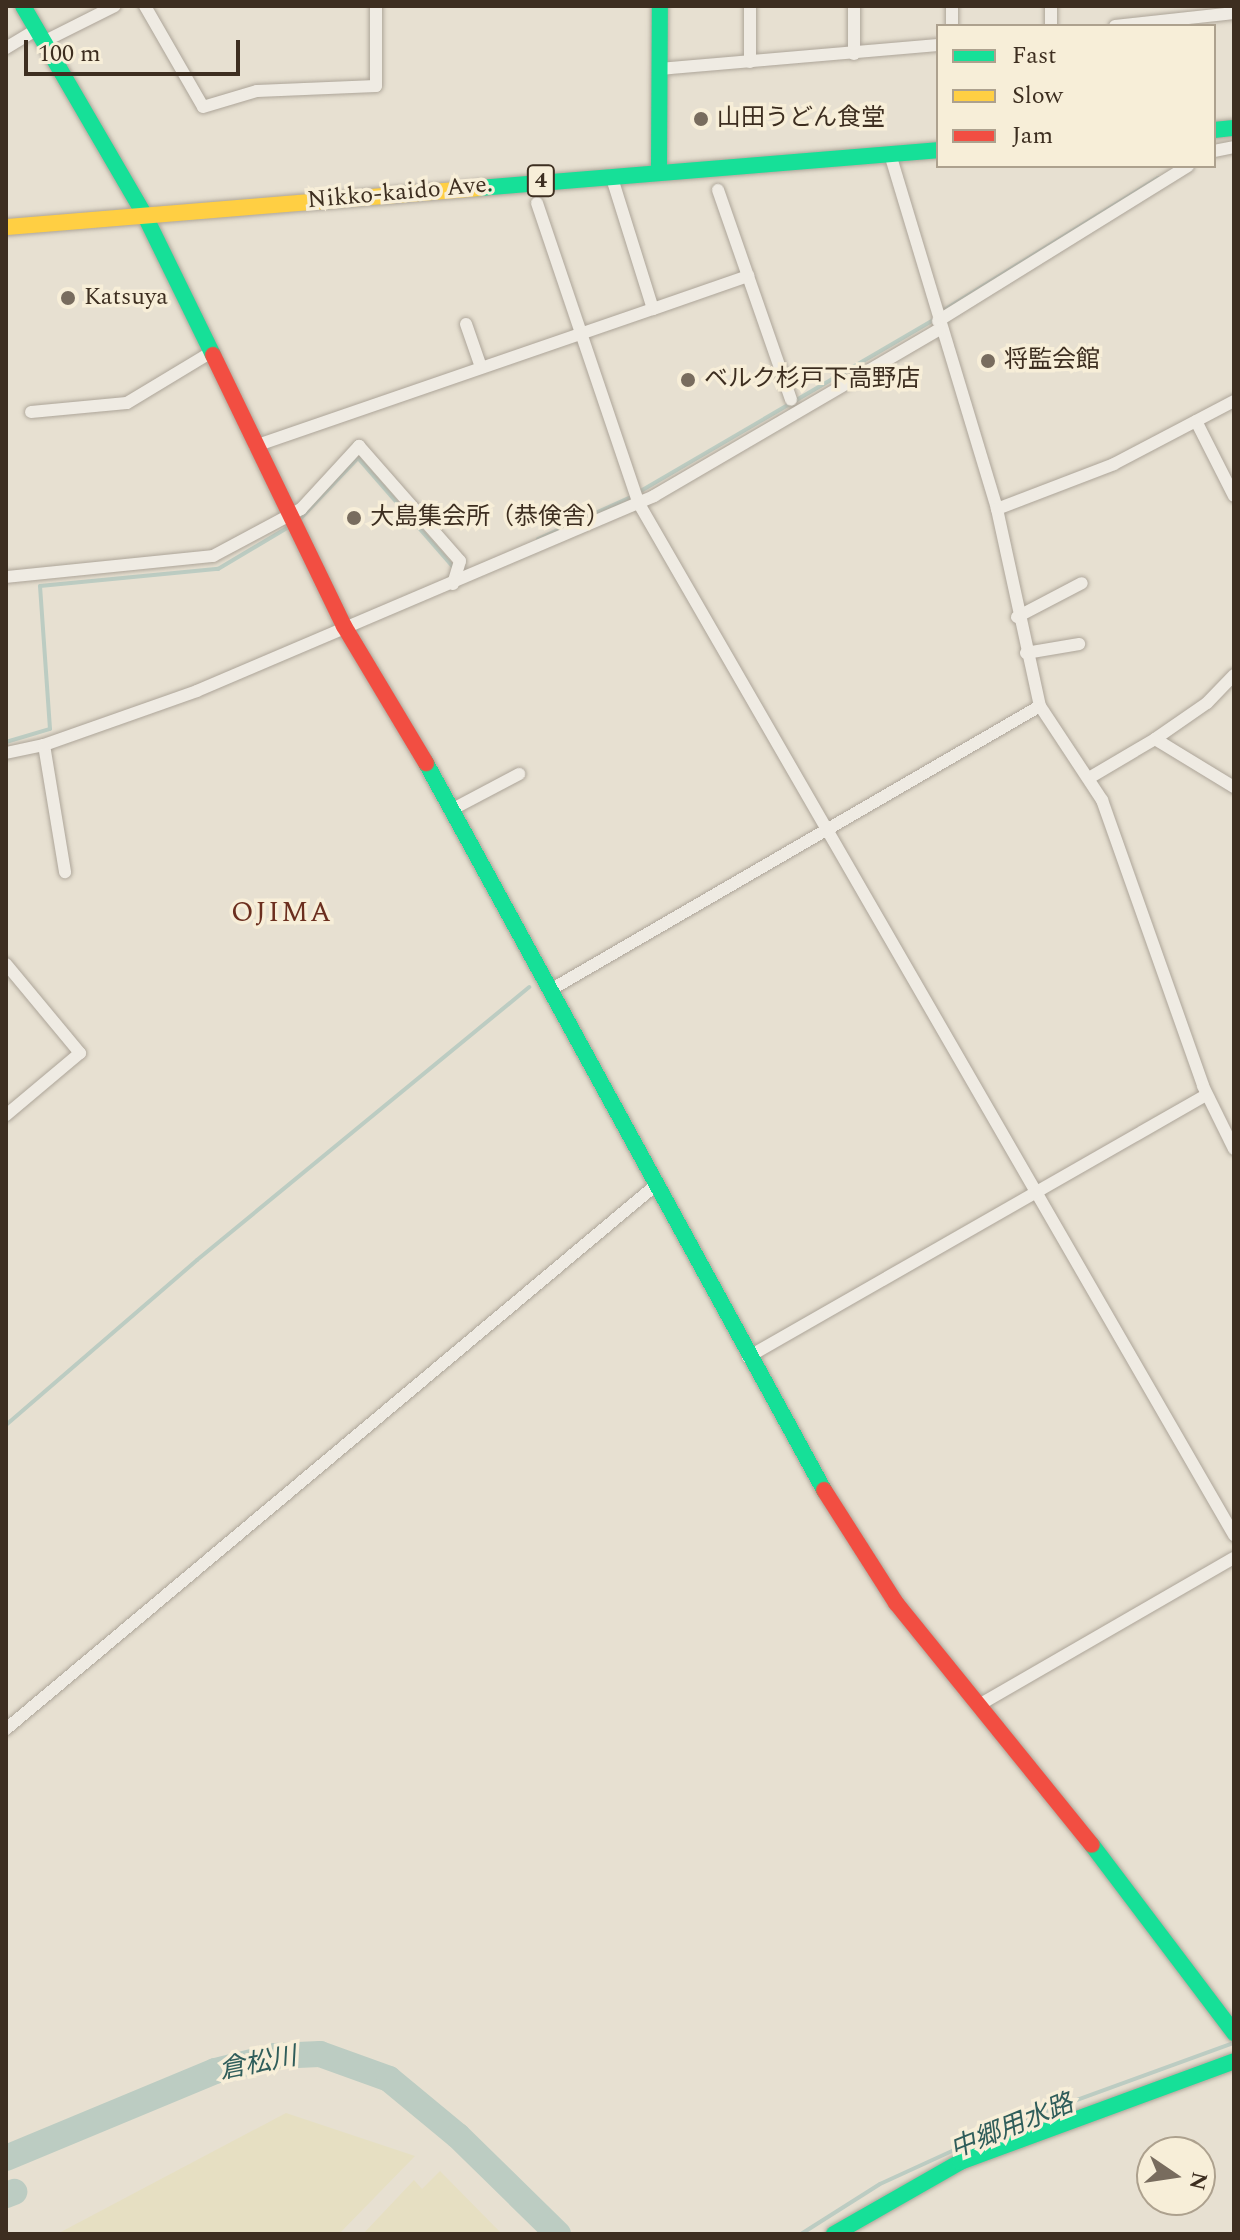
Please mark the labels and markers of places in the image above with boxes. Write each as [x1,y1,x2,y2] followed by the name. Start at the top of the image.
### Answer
[717,105,885,133] place label: 山田うどん食堂
[692,110,710,128] marker: 山田うどん食堂
[84,284,168,312] place label: Katsuya
[59,289,77,307] marker: Katsuya
[1004,347,1100,375] place label: 将監会館
[979,352,997,370] marker: 将監会館
[704,366,920,394] place label: ベルク杉戸下高野店
[679,371,697,389] marker: ベルク杉戸下高野店
[370,504,610,532] place label: 大島集会所（恭倹舎）
[345,509,363,527] marker: 大島集会所（恭倹舎）

